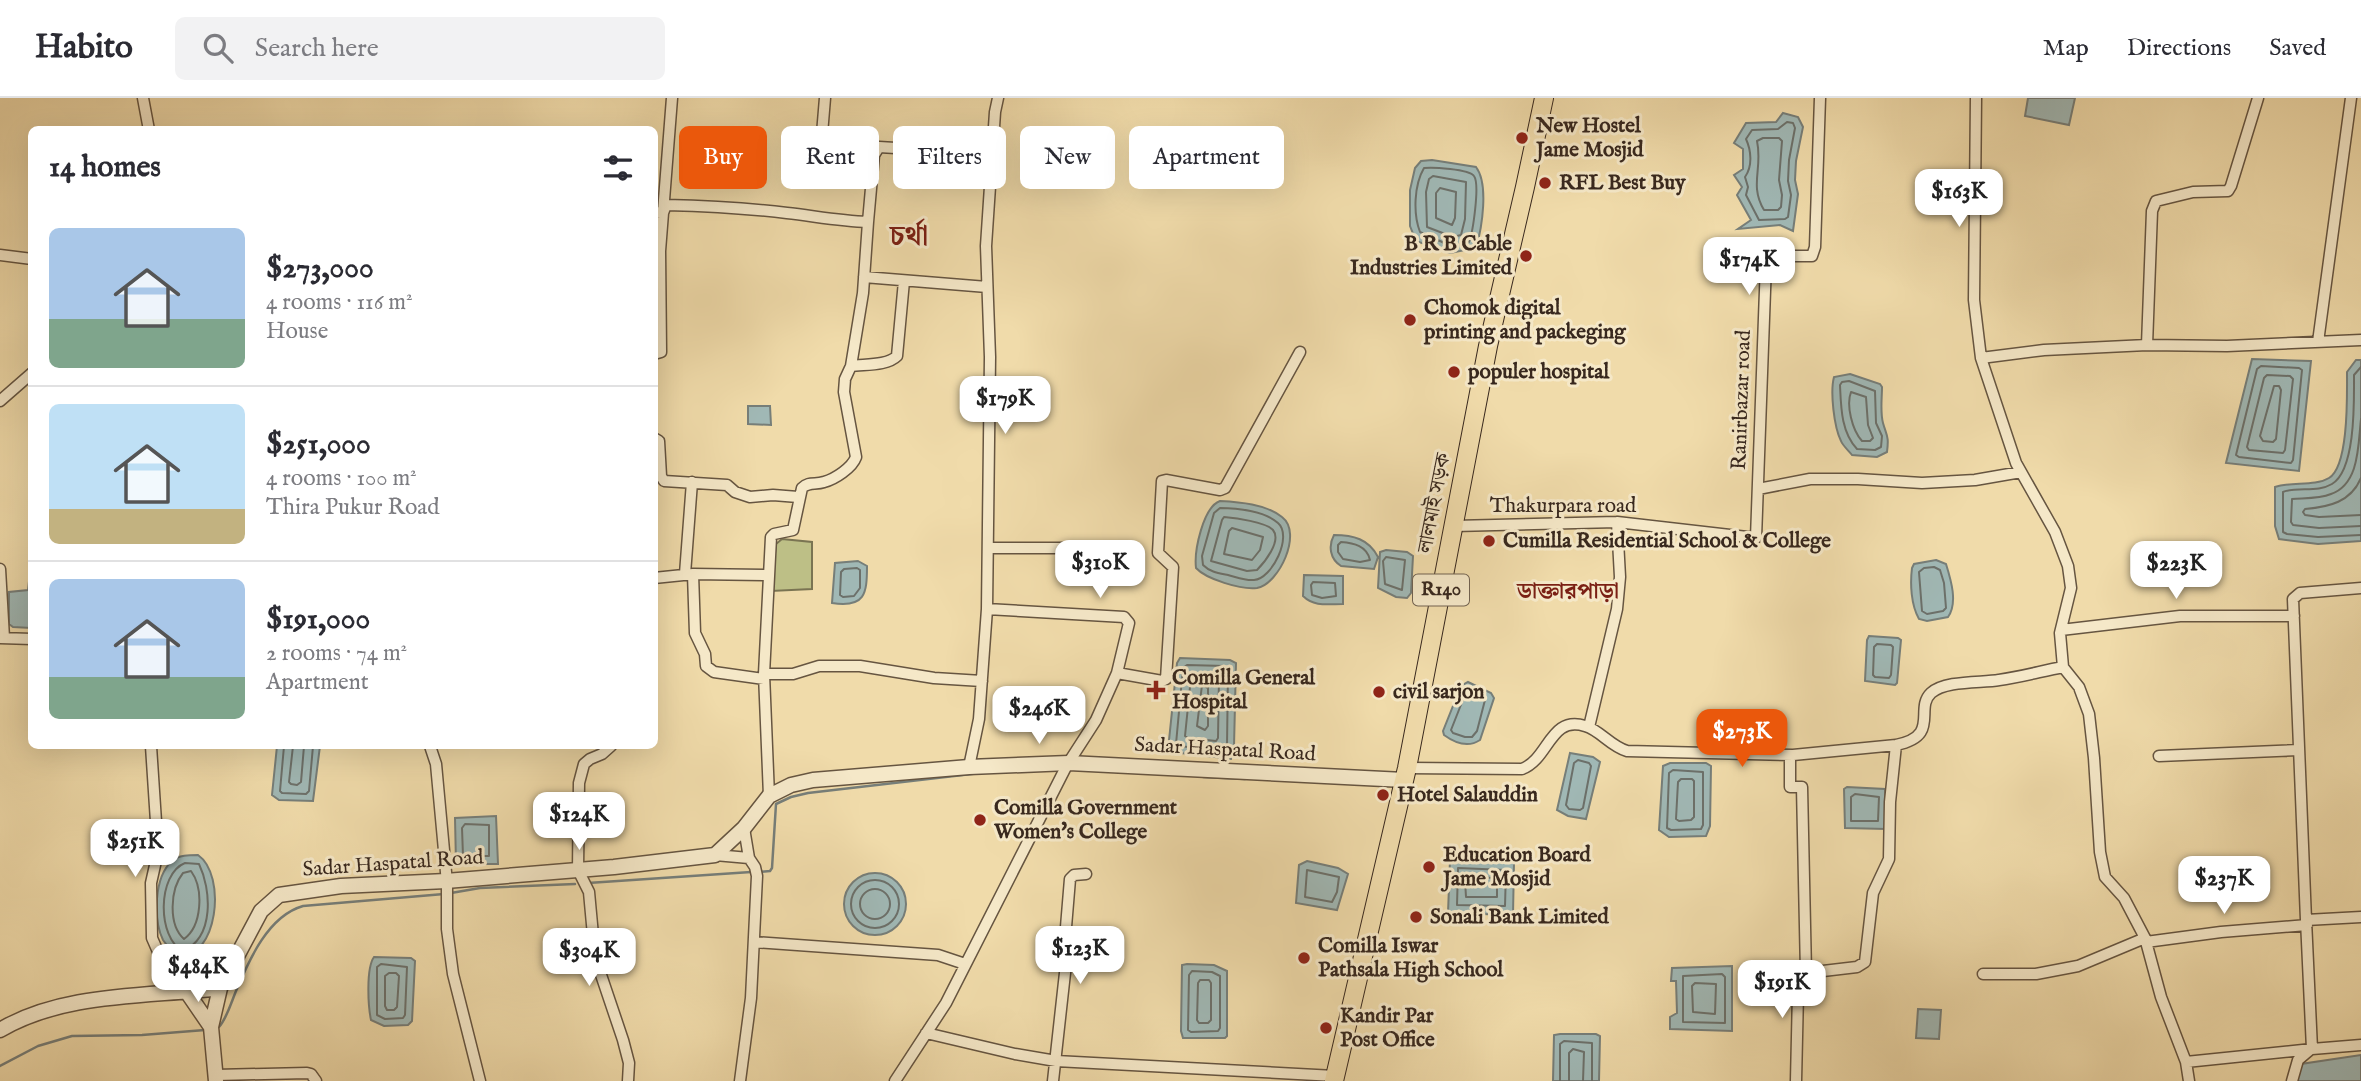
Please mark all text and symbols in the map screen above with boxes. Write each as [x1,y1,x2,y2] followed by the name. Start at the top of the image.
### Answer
[175,17,665,80] search box
[35,27,133,69] text: Habito
[199,29,237,67] icon: search
[255,32,379,65] text: Search here
[2043,33,2089,64] text: Map
[2127,33,2231,64] text: Directions
[2269,33,2326,64] text: Saved
[1533,113,1644,164] place label: New Hostel Jame Mosjid
[679,126,767,189] chip: Buy
[781,126,879,189] chip: Rent
[893,126,1006,189] chip: Filters
[1020,126,1115,189] chip: New
[1129,126,1284,189] chip: Apartment
[1514,130,1530,146] marker: New Hostel Jame Mosjid
[49,149,161,187] text: 14 homes
[599,149,637,187] icon: filters
[1559,170,1686,197] place label: RFL Best Buy
[1910,170,2008,229] pin: $163K
[1537,175,1553,191] marker: RFL Best Buy
[1931,177,1987,206] text: $163K
[889,218,928,255] district label: চর্থা
[1350,231,1513,282] place label: B R B Cable Industries Limited
[1700,238,1798,297] pin: $174K
[1719,245,1779,274] text: $174K
[1518,248,1534,264] marker: B R B Cable Industries Limited
[266,250,374,288] text: $273,000
[105,256,189,340] icon: home
[266,288,413,317] text: 4 rooms · 116 m²
[1423,295,1626,346] place label: Chomok digital printing and packeging
[1402,312,1418,328] marker: Chomok digital printing and packeging
[266,317,328,346] text: House
[1726,329,1758,471] street label: Ranirbazar road
[1467,359,1610,386] place label: populer hospital
[1446,364,1462,380] marker: populer hospital
[956,376,1054,436] pin: $179K
[976,384,1034,413] text: $179K
[266,426,371,464] text: $251,000
[105,432,189,516] icon: home
[1412,450,1458,556] street label: লালমাই সড়ক
[266,464,417,493] text: 4 rooms · 100 m²
[266,493,440,522] text: Thira Pukur Road
[1490,493,1637,520] street label: Thakurpara road
[1503,528,1831,555] place label: Cumilla Residential School & College
[1481,533,1497,549] marker: Cumilla Residential School & College
[1051,540,1149,600] pin: $310K
[2127,542,2225,601] pin: $223K
[1071,548,1129,577] text: $310K
[2146,549,2206,578] text: $223K
[1413,575,1469,606] road number: R140
[1516,577,1619,606] district label: ডাক্তারপাড়া
[266,601,370,639] text: $191,000
[105,607,189,691] icon: home
[266,639,407,668] text: 2 rooms · 74 m²
[1172,665,1316,716] place label: Comilla General Hospital
[266,668,369,697] text: Apartment
[1393,679,1484,706] place label: civil sarjon
[1146,680,1166,700] marker: Comilla General Hospital
[1371,684,1387,700] marker: civil sarjon
[990,686,1088,746] pin: $246K
[1008,694,1070,723] text: $246K
[1693,710,1791,769] pin: $273K
[1712,717,1772,746] text: $273K
[1134,732,1317,768] street label: Sadar Haspatal Road
[1397,782,1538,809] place label: Hotel Salauddin
[1375,787,1391,803] marker: Hotel Salauddin
[530,792,628,852] pin: $124K
[993,795,1178,846] place label: Comilla Government Women's College
[549,800,609,829] text: $124K
[972,812,988,828] marker: Comilla Government Women's College
[86,820,184,879] pin: $251K
[107,827,164,856] text: $251K
[1440,842,1591,893] place label: Education Board Jame Mosjid
[302,844,485,884] street label: Sadar Haspatal Road
[2175,856,2273,916] pin: $237K
[1421,859,1437,875] marker: Education Board Jame Mosjid
[2194,864,2254,893] text: $237K
[1430,904,1609,931] place label: Sonali Bank Limited
[1408,909,1424,925] marker: Sonali Bank Limited
[1031,926,1129,986] pin: $123K
[540,928,638,988] pin: $304K
[1318,933,1505,984] place label: Comilla Iswar Pathsala High School
[1051,934,1109,963] text: $123K
[559,936,619,965] text: $304K
[149,944,247,1004] pin: $484K
[1296,950,1312,966] marker: Comilla Iswar Pathsala High School
[168,952,228,981] text: $484K
[1733,960,1831,1020] pin: $191K
[1754,968,1810,997] text: $191K
[1340,1003,1435,1054] place label: Kandir Par Post Office
[1318,1020,1334,1036] marker: Kandir Par Post Office

